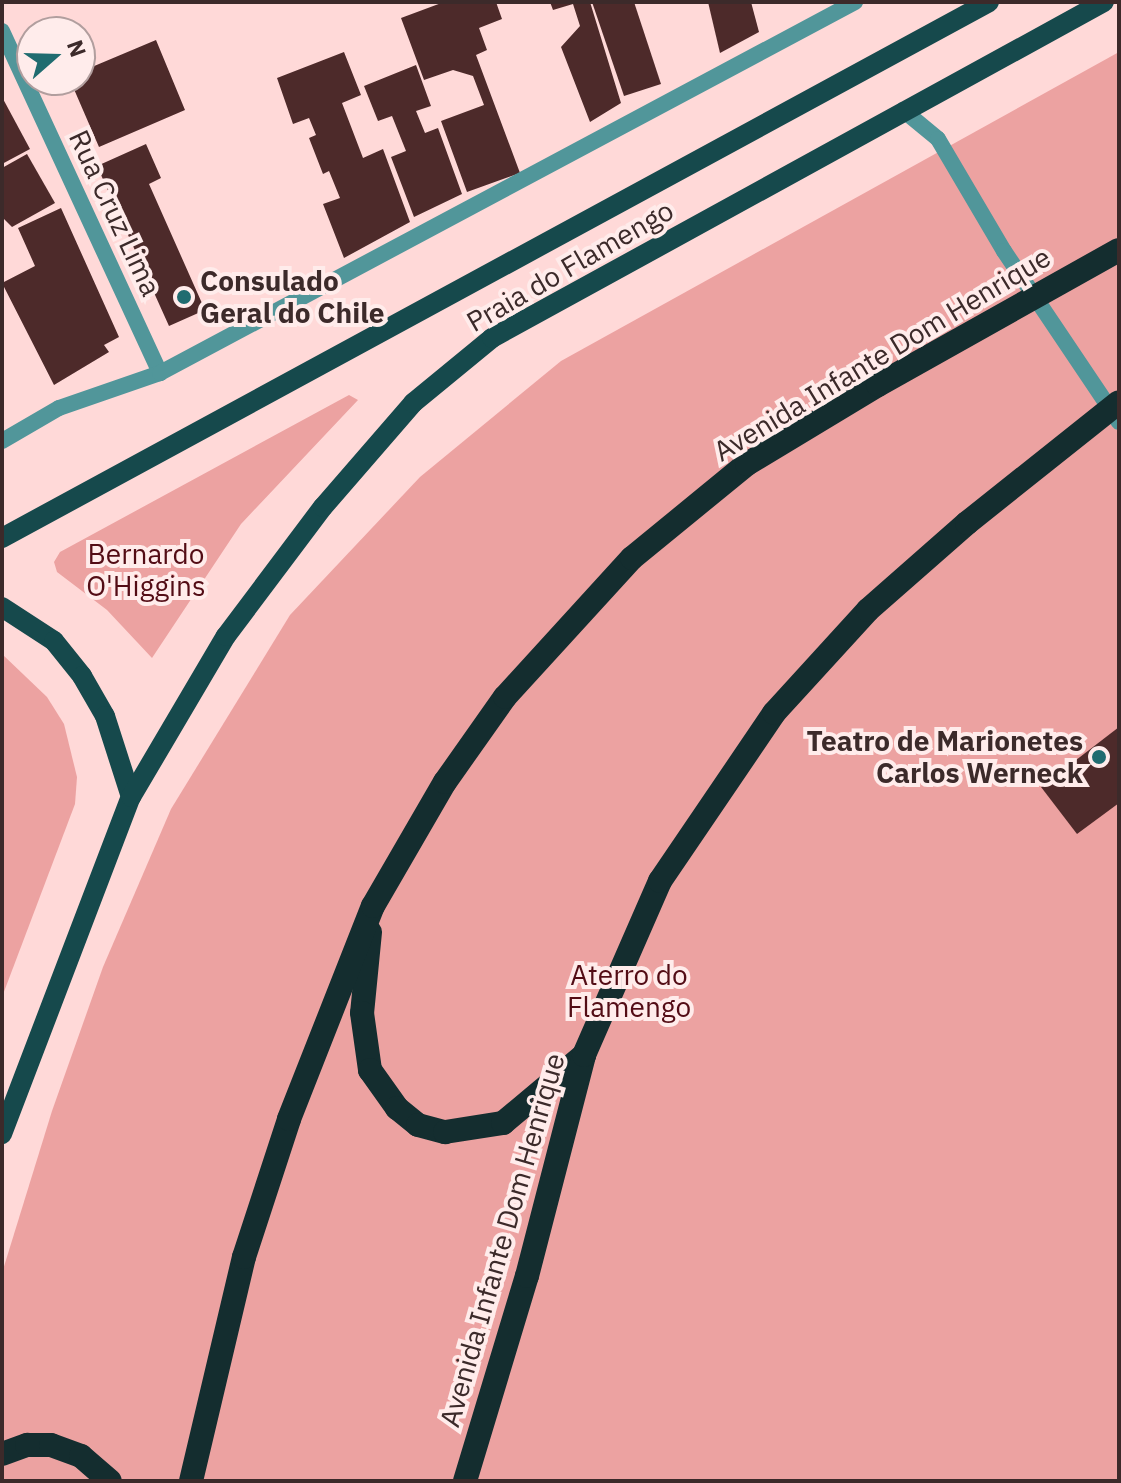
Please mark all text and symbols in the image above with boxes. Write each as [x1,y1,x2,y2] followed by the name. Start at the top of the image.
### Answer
[16,16,96,96] north arrow
[61,36,93,61] text: N
[62,125,168,301] street label: Rua Cruz Lima
[461,193,679,339] street label: Praia do Flamengo
[707,240,1057,468] street label: Avenida Infante Dom Henrique
[200,264,384,330] place label: Consulado Geral do Chile
[175,288,193,306] marker: Consulado Geral do Chile
[86,537,206,603] park label: Bernardo O'Higgins
[806,724,1083,790] place label: Teatro de Marionetes Carlos Werneck
[1090,748,1108,766] marker: Teatro de Marionetes Carlos Werneck
[567,958,691,1024] park label: Aterro do Flamengo
[432,1049,572,1431] street label: Avenida Infante Dom Henrique

